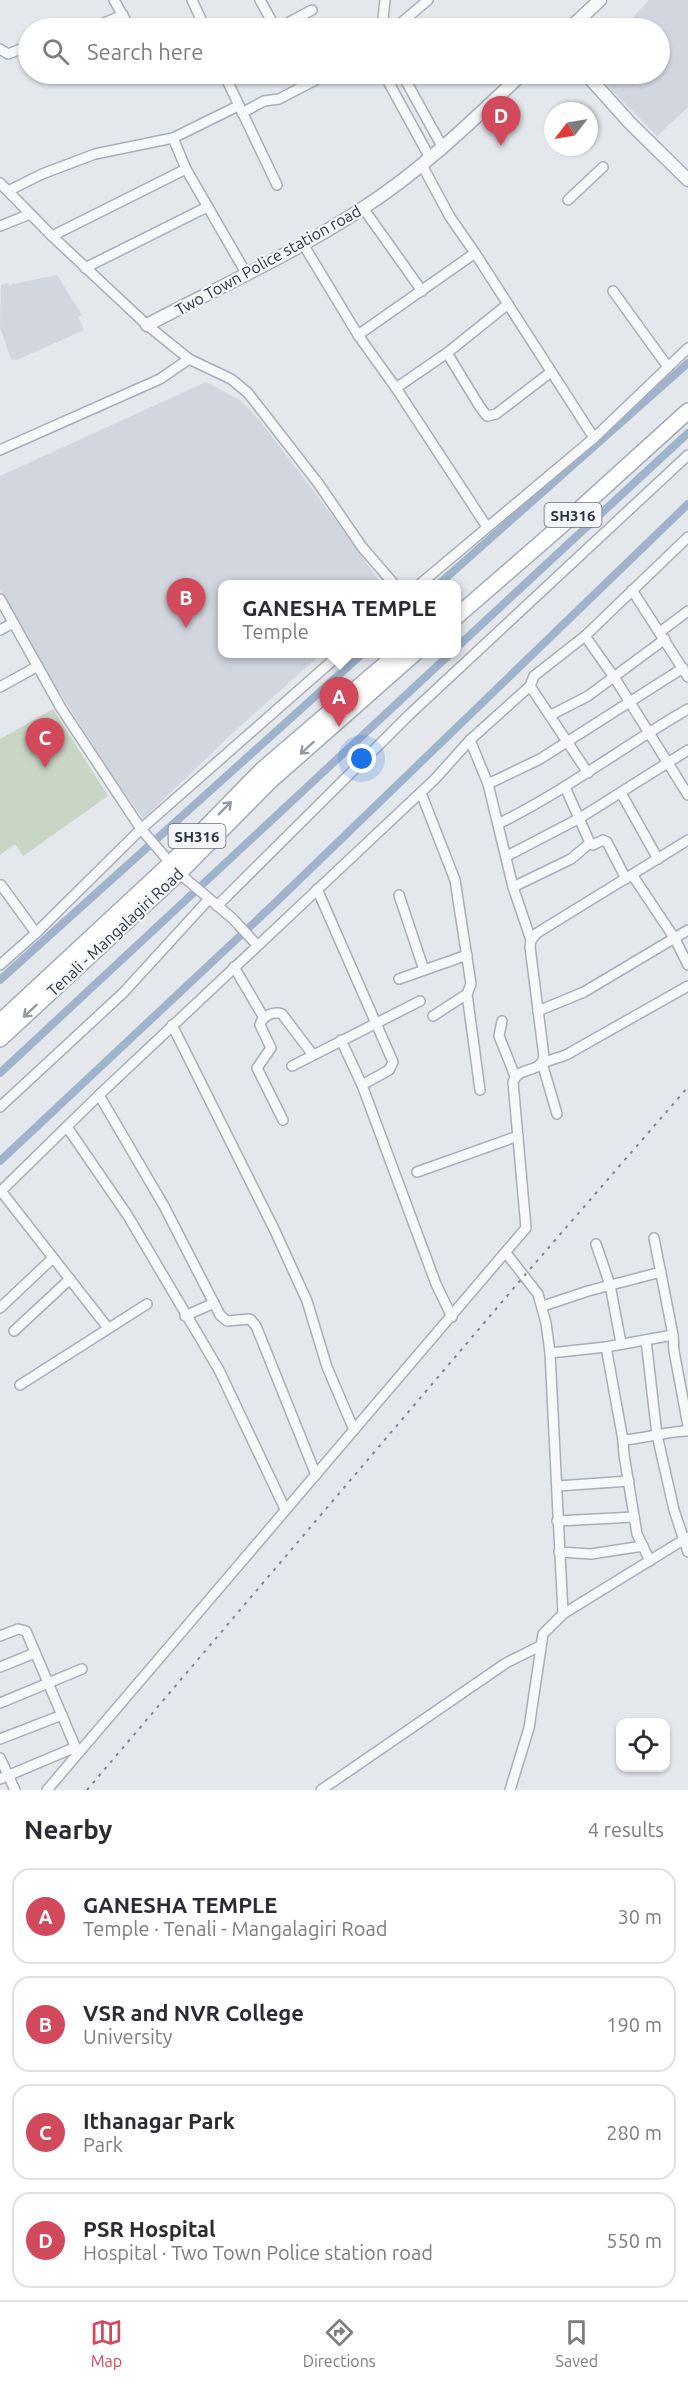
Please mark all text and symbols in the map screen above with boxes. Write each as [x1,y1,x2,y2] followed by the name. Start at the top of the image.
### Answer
[18,18,670,84] search box
[39,35,72,68] icon: search
[87,39,203,64] text: Search here
[482,96,520,146] pin: D
[544,102,598,156] north arrow
[172,201,364,319] street label: Two Town Police station road
[544,503,602,527] road number: SH316
[166,578,206,628] pin: B
[218,580,461,658] popup
[242,595,437,620] text: GANESHA TEMPLE
[242,620,309,643] text: Temple
[320,678,358,727] pin: A
[26,718,64,768] pin: C
[300,741,315,755] one-way arrow
[347,744,376,773] your location
[218,800,232,815] one-way arrow
[168,824,226,848] road number: SH316
[43,864,187,1000] street label: Tenali - Mangalagiri Road
[23,1004,38,1018] one-way arrow
[616,1718,670,1772] map controls
[616,1718,670,1772] button: locate
[24,1815,112,1844] text: Nearby
[588,1818,664,1841] text: 4 results
[83,1892,277,1917] text: GANESHA TEMPLE
[38,1905,53,1928] text: A
[618,1905,662,1928] text: 30 m
[83,1917,387,1940] text: Temple · Tenali - Mangalagiri Road
[83,2000,304,2025] text: VSR and NVR College
[39,2013,52,2036] text: B
[606,2013,662,2036] text: 190 m
[83,2025,172,2048] text: University
[83,2108,235,2133] text: Ithanagar Park
[39,2121,52,2144] text: C
[606,2121,662,2144] text: 280 m
[83,2133,123,2156] text: Park
[83,2216,216,2241] text: PSR Hospital
[38,2229,53,2252] text: D
[606,2229,662,2252] text: 550 m
[83,2241,433,2264] text: Hospital · Two Town Police station road
[90,2316,123,2370] tab: Map
[303,2316,376,2370] tab: Directions
[556,2316,598,2370] tab: Saved

